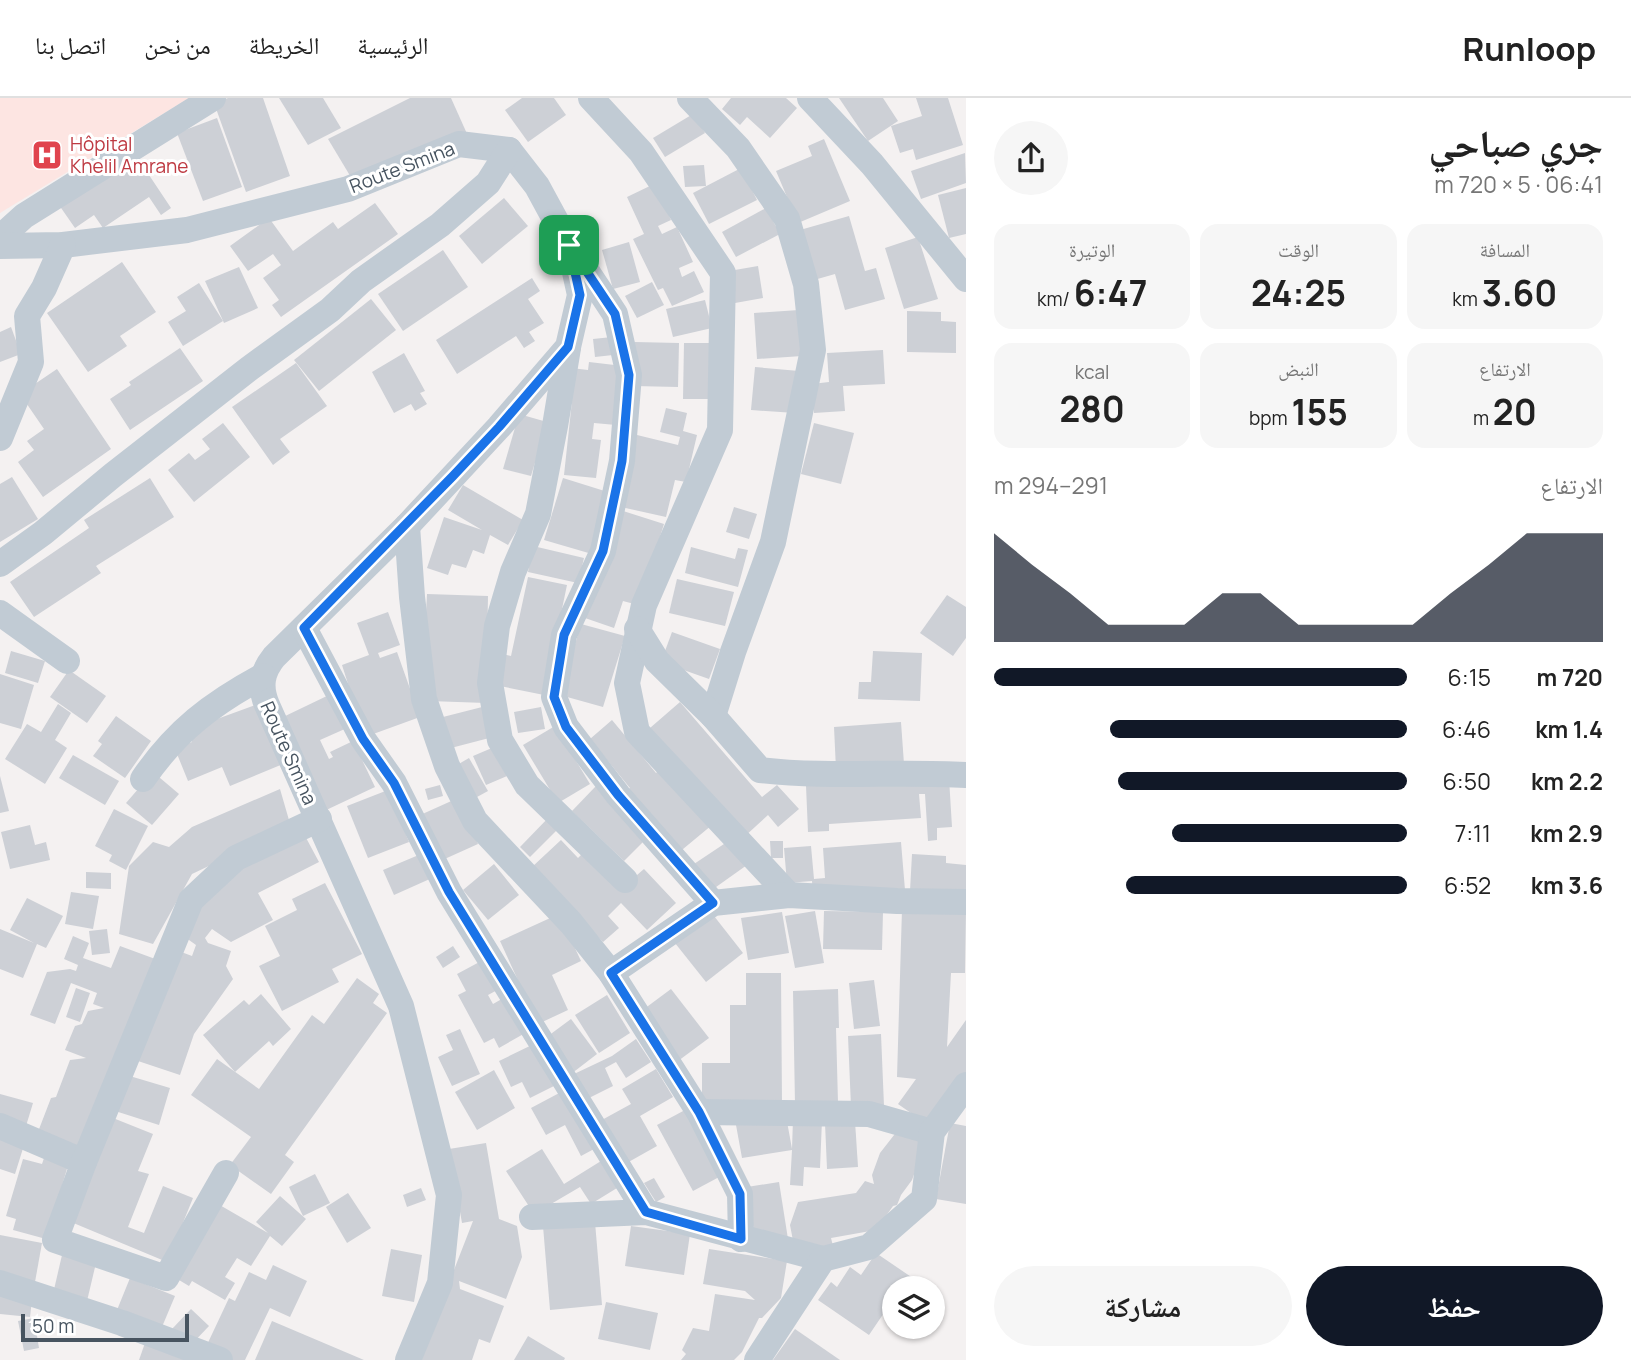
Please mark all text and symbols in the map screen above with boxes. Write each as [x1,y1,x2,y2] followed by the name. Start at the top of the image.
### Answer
[1463,26,1596,71] text: Runloop
[35,28,106,61] text: اتصل بنا
[144,28,211,61] text: من نحن
[249,28,319,61] text: الخريطة
[357,28,429,61] text: الرئيسية
[1428,116,1603,168] text: جري صباحي
[994,121,1068,195] button: share
[70,131,188,179] place label: Hôpital Khelil Amrane
[346,135,458,199] street label: Route Smina
[30,138,64,172] hospital icon: Hôpital Khelil Amrane
[1434,168,1603,200] text: 06:41 · 5 × 720 m
[539,215,599,275] pin
[550,226,588,264] icon: arrive
[1069,237,1115,263] text: الوتيرة
[1278,237,1319,263] text: الوقت
[1480,237,1530,263] text: المسافة
[1074,269,1147,317] text: 6:47
[1251,269,1346,317] text: 24:25
[1482,269,1557,317] text: 3.60
[1037,286,1074,312] text: /km
[1452,286,1482,312] text: km
[1278,356,1319,382] text: النبض
[1479,356,1531,382] text: الارتفاع
[1075,359,1110,385] text: kcal
[1060,385,1125,433] text: 280
[1292,388,1348,436] text: 155
[1493,388,1537,436] text: 20
[1249,405,1292,431] text: bpm
[1473,405,1493,431] text: m
[994,469,1108,501] text: 291–294 m
[1540,469,1603,501] text: الارتفاع
[1448,661,1491,693] text: 6:15
[1537,661,1603,693] text: 720 m
[255,697,323,809] street label: Route Smina
[1442,713,1491,745] text: 6:46
[1535,713,1603,745] text: 1.4 km
[1443,765,1491,797] text: 6:50
[1531,765,1603,797] text: 2.2 km
[1455,817,1491,849] text: 7:11
[1530,817,1603,849] text: 2.9 km
[1444,869,1491,901] text: 6:52
[1531,869,1603,901] text: 3.6 km
[994,1266,1292,1346] button: مشاركة
[1306,1266,1603,1346] button: حفظ
[882,1276,945,1339] map controls
[882,1276,945,1339] button: layers
[21,1311,189,1343] scale bar
[32,1313,74,1339] text: 50 m

